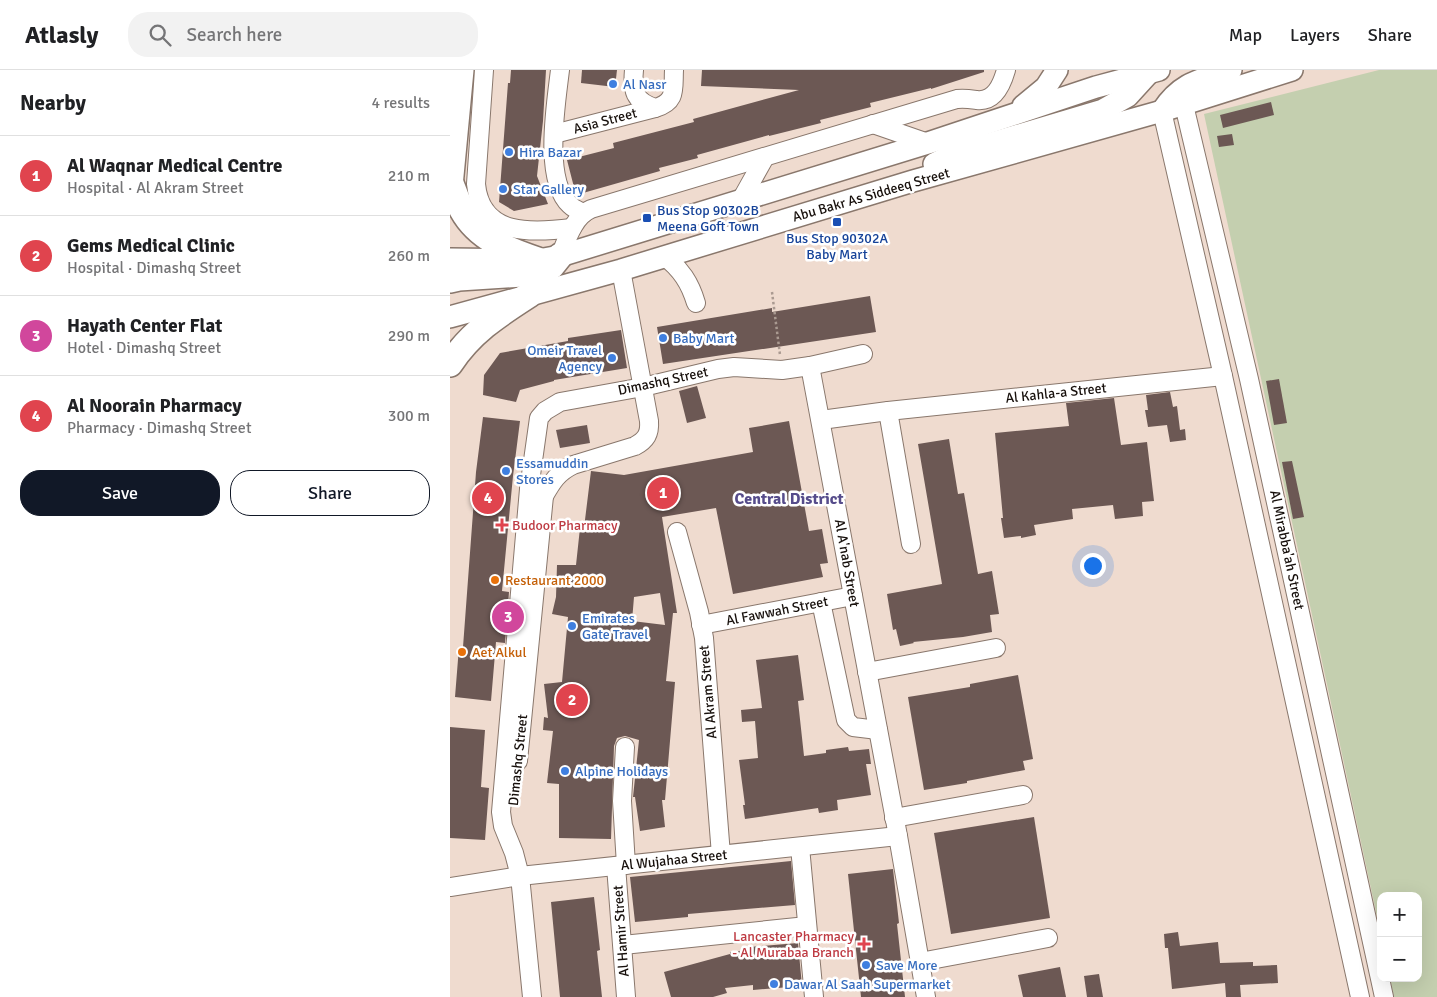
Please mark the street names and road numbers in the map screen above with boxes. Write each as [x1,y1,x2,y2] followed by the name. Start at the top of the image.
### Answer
[571,104,639,138] street label: Asia Street
[790,164,952,226] street label: Abu Bakr As Siddeeq Street
[616,363,710,399] street label: Dimashq Street
[1005,379,1107,407] street label: Al Kahla-a Street
[1266,489,1308,611] street label: Al Mirabba'ah Street
[831,518,863,608] street label: Al A'nab Street
[724,593,830,629] street label: Al Fawwah Street
[695,644,721,740] street label: Al Akram Street
[505,713,531,807] street label: Dimashq Street
[620,846,728,874] street label: Al Wujahaa Street
[609,885,633,977] street label: Al Hamir Street

